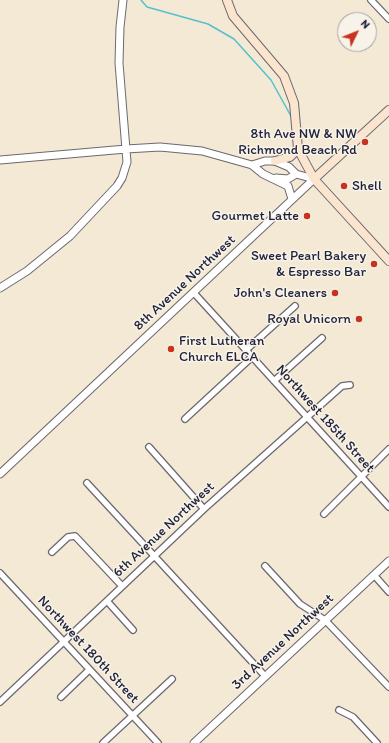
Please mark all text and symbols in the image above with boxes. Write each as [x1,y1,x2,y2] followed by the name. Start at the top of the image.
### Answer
[337,12,377,52] north arrow
[358,17,373,31] text: N
[238,126,357,158] place label: 8th Ave NW & NW Richmond Beach Rd
[360,137,370,147] marker: 8th Ave NW & NW Richmond Beach Rd
[352,178,382,194] place label: Shell
[339,181,349,191] marker: Shell
[212,208,299,224] place label: Gourmet Latte
[302,211,312,221] marker: Gourmet Latte
[131,232,239,334] street label: 8th Avenue Northwest
[251,248,366,280] place label: Sweet Pearl Bakery & Espresso Bar
[369,259,379,269] marker: Sweet Pearl Bakery & Espresso Bar
[234,285,327,301] place label: John's Cleaners
[330,288,340,298] marker: John's Cleaners
[267,311,351,327] place label: Royal Unicorn
[354,314,364,324] marker: Royal Unicorn
[179,333,264,366] place label: First Lutheran Church ELCA
[166,344,176,354] marker: First Lutheran Church ELCA
[272,361,378,477] street label: Northwest 185th Street
[110,479,218,581] street label: 6th Avenue Northwest
[229,590,337,694] street label: 3rd Avenue Northwest
[34,593,142,707] street label: Northwest 180th Street

